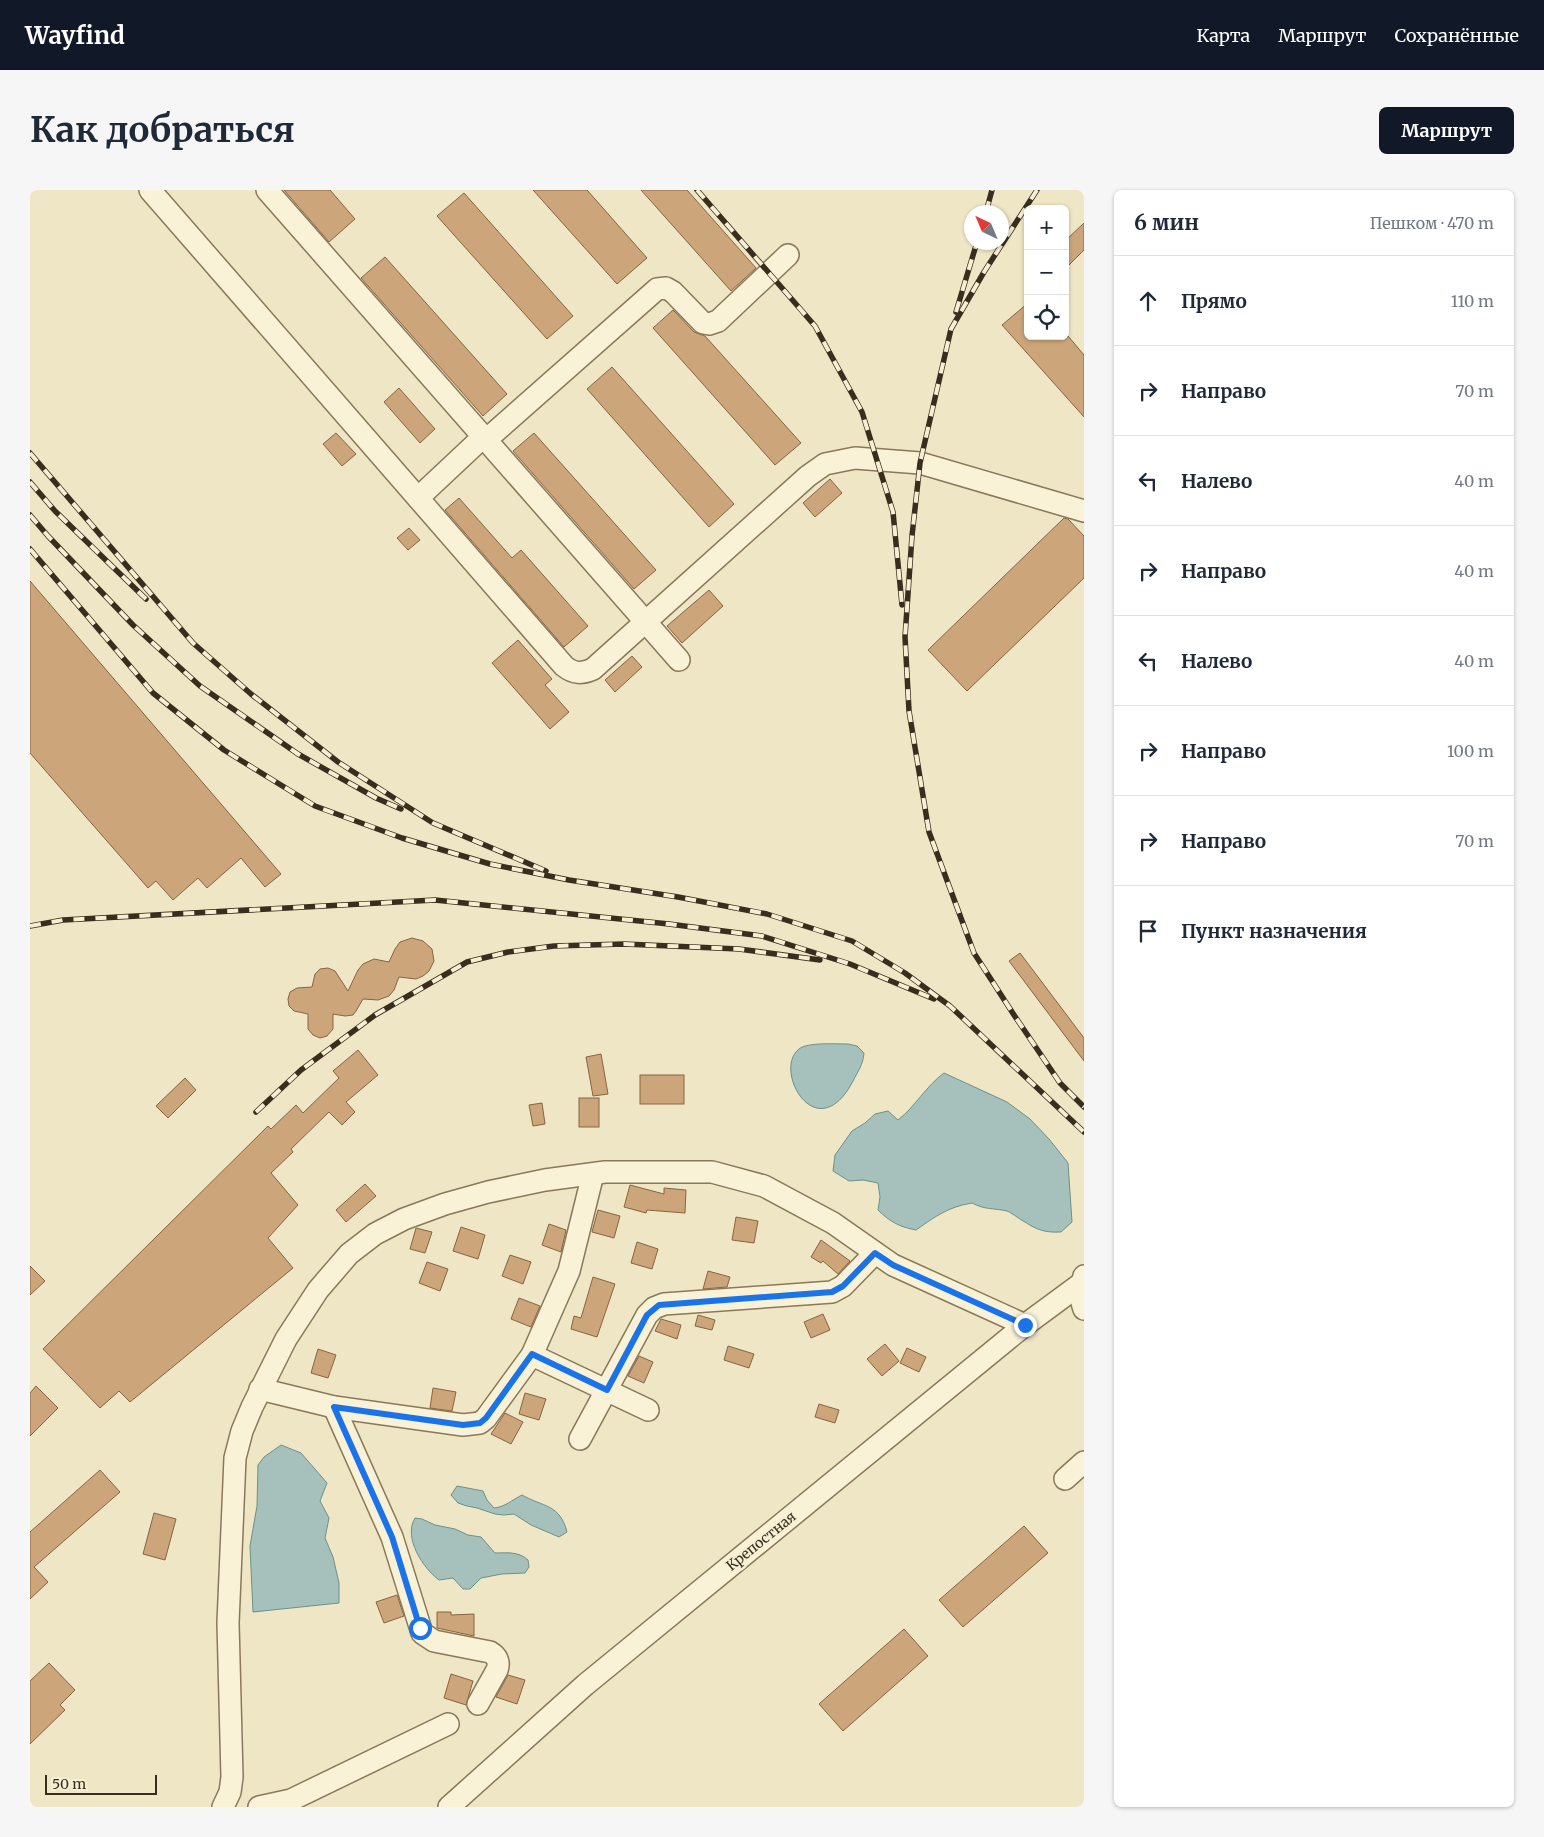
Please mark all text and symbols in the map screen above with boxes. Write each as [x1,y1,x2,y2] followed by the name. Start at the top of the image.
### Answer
[25,20,125,51] text: Wayfind
[1197,24,1250,47] text: Карта
[1278,24,1366,47] text: Маршрут
[1394,24,1519,47] text: Сохранённые
[1379,107,1514,154] button: Маршрут
[30,108,295,152] text: Как добраться
[964,205,1009,250] north arrow
[1024,205,1069,340] map controls
[1024,205,1069,250] button: +
[1134,209,1199,236] text: 6 мин
[1370,213,1494,233] text: Пешком · 470 m
[1024,250,1069,295] button: −
[1134,287,1162,315] icon: ahead
[1181,289,1247,313] text: Прямо
[1451,291,1494,311] text: 110 m
[1024,295,1069,340] button: locate
[1134,377,1162,405] icon: right
[1181,379,1266,403] text: Направо
[1455,381,1494,401] text: 70 m
[1134,467,1162,495] icon: left
[1181,469,1252,493] text: Налево
[1454,471,1494,491] text: 40 m
[1134,557,1162,585] icon: right
[1181,559,1266,583] text: Направо
[1454,561,1494,581] text: 40 m
[1134,647,1162,675] icon: left
[1181,649,1252,673] text: Налево
[1454,651,1494,671] text: 40 m
[1134,737,1162,765] icon: right
[1181,739,1266,763] text: Направо
[1447,741,1494,761] text: 100 m
[1134,827,1162,855] icon: right
[1181,829,1266,853] text: Направо
[1455,831,1494,851] text: 70 m
[1134,917,1162,945] icon: arrive
[1181,919,1367,943] text: Пункт назначения
[1014,1314,1037,1337] route end
[722,1507,800,1575] street label: Крепостная
[409,1617,432,1640] route start
[45,1772,158,1795] scale bar
[52,1775,86,1793] text: 50 m

